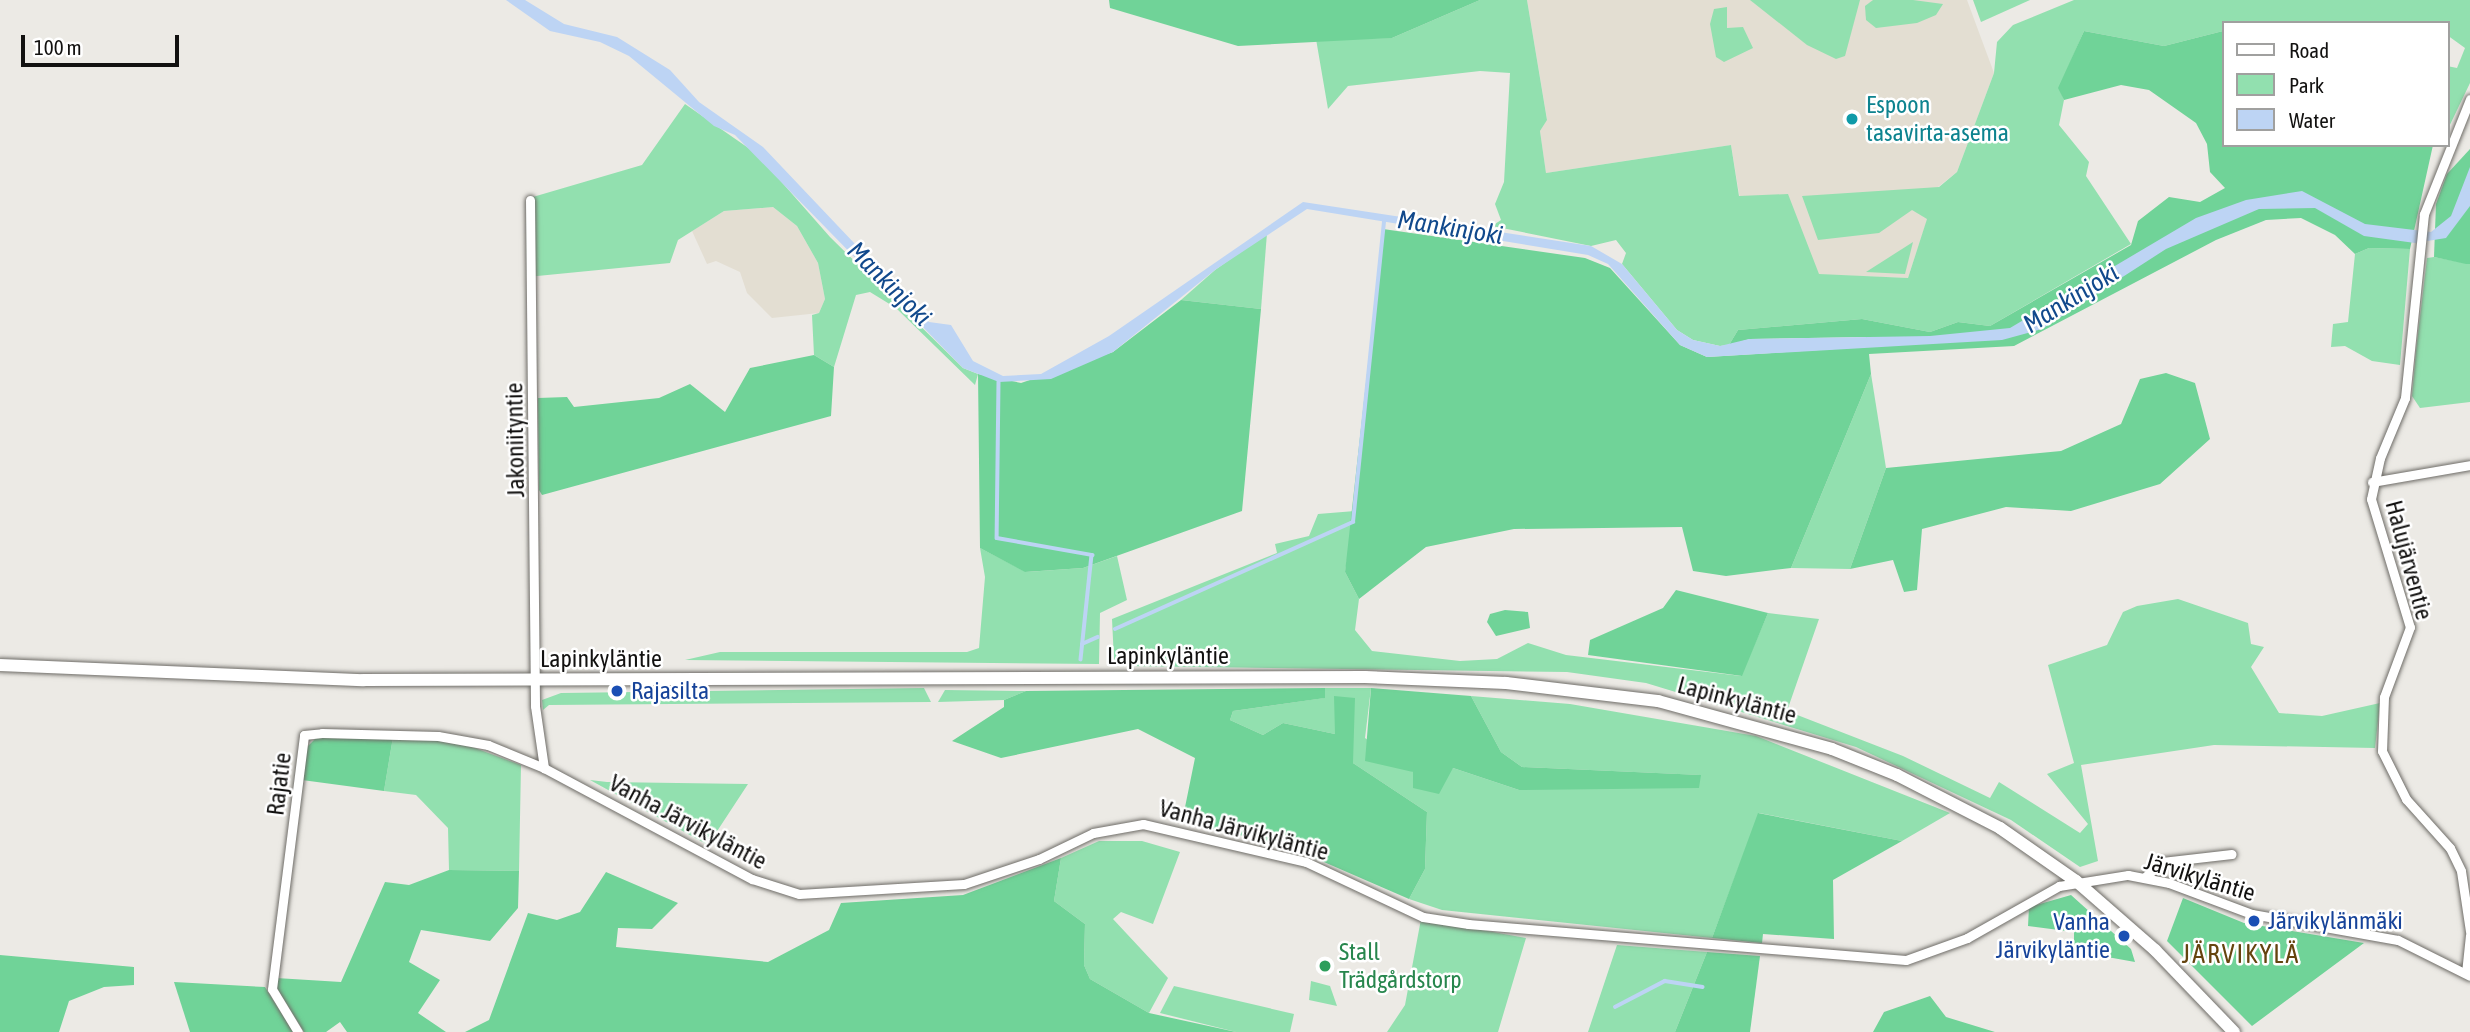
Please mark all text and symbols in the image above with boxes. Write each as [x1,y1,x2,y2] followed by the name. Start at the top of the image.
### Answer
[24,21,182,65] scale bar
[2222,21,2449,147] legend
[34,35,82,59] text: 100 m
[2289,38,2329,62] text: Road
[2289,73,2324,97] text: Park
[1866,91,2009,147] place label: Espoon tasavirta-asema
[2289,108,2335,132] text: Water
[1844,111,1860,127] marker: Espoon tasavirta-asema
[1395,204,1505,252] water label: Mankinjoki
[840,235,938,333] water label: Mankinjoki
[2018,258,2124,340] water label: Mankinjoki
[500,382,530,498] street label: Jakoniityntie
[2379,497,2439,623] street label: Halujärventie
[1107,642,1229,670] street label: Lapinkyläntie
[540,645,662,673] street label: Lapinkyläntie
[1674,670,1800,730] street label: Lapinkyläntie
[631,677,709,705] place label: Rajasilta
[609,683,625,699] marker: Rajasilta
[261,751,297,817] street label: Rajatie
[604,768,772,876] street label: Vanha Järvikyläntie
[1156,794,1332,866] street label: Vanha Järvikyläntie
[2141,847,2259,907] street label: Järvikyläntie
[2268,907,2403,935] place label: Järvikylänmäki
[1996,908,2110,964] place label: Vanha Järvikyläntie
[2246,913,2262,929] marker: Järvikylänmäki
[2116,928,2132,944] marker: Vanha Järvikyläntie
[1339,938,1462,994] place label: Stall Trädgårdstorp
[2183,939,2299,971] district label: JÄRVIKYLÄ
[1317,958,1333,974] marker: Stall Trädgårdstorp

